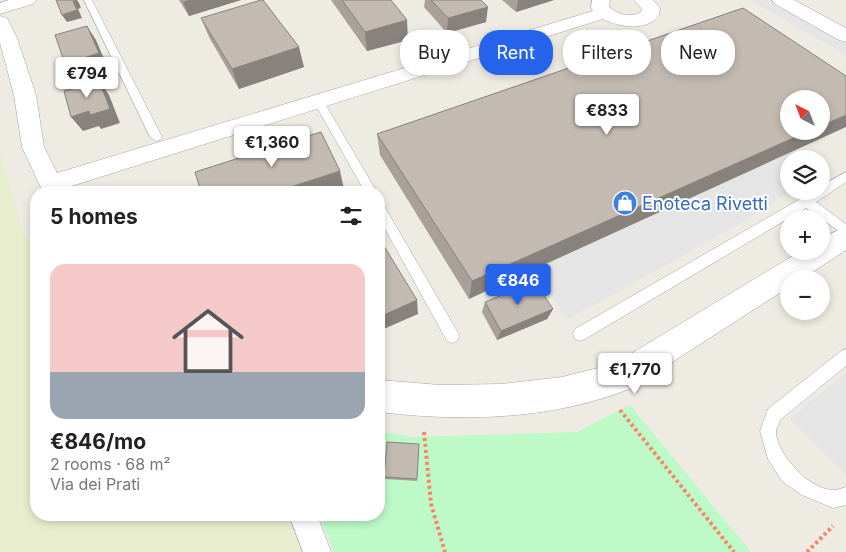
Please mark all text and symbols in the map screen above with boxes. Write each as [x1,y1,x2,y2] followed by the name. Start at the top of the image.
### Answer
[400,30,469,75] chip: Buy
[479,30,553,75] chip: Rent
[563,30,651,75] chip: Filters
[661,30,735,75] chip: New
[57,56,117,99] pin: €794
[66,63,108,83] text: €794
[780,90,830,140] north arrow
[780,90,830,320] map controls
[577,94,637,136] pin: €833
[586,100,628,120] text: €833
[231,126,313,168] pin: €1,360
[245,132,299,152] text: €1,360
[780,150,830,200] button: layers
[612,190,638,216] shop icon: Enoteca Rivetti
[642,193,768,214] place label: Enoteca Rivetti
[337,202,365,230] icon: filters
[50,204,138,229] text: 5 homes
[780,210,830,260] button: +
[488,264,548,306] pin: €846
[497,270,539,290] text: €846
[780,270,830,320] button: −
[163,296,253,386] icon: home
[594,352,676,395] pin: €1,770
[609,359,661,379] text: €1,770
[50,429,146,454] text: €846/mo
[50,454,171,474] text: 2 rooms · 68 m²
[50,474,140,494] text: Via dei Prati

